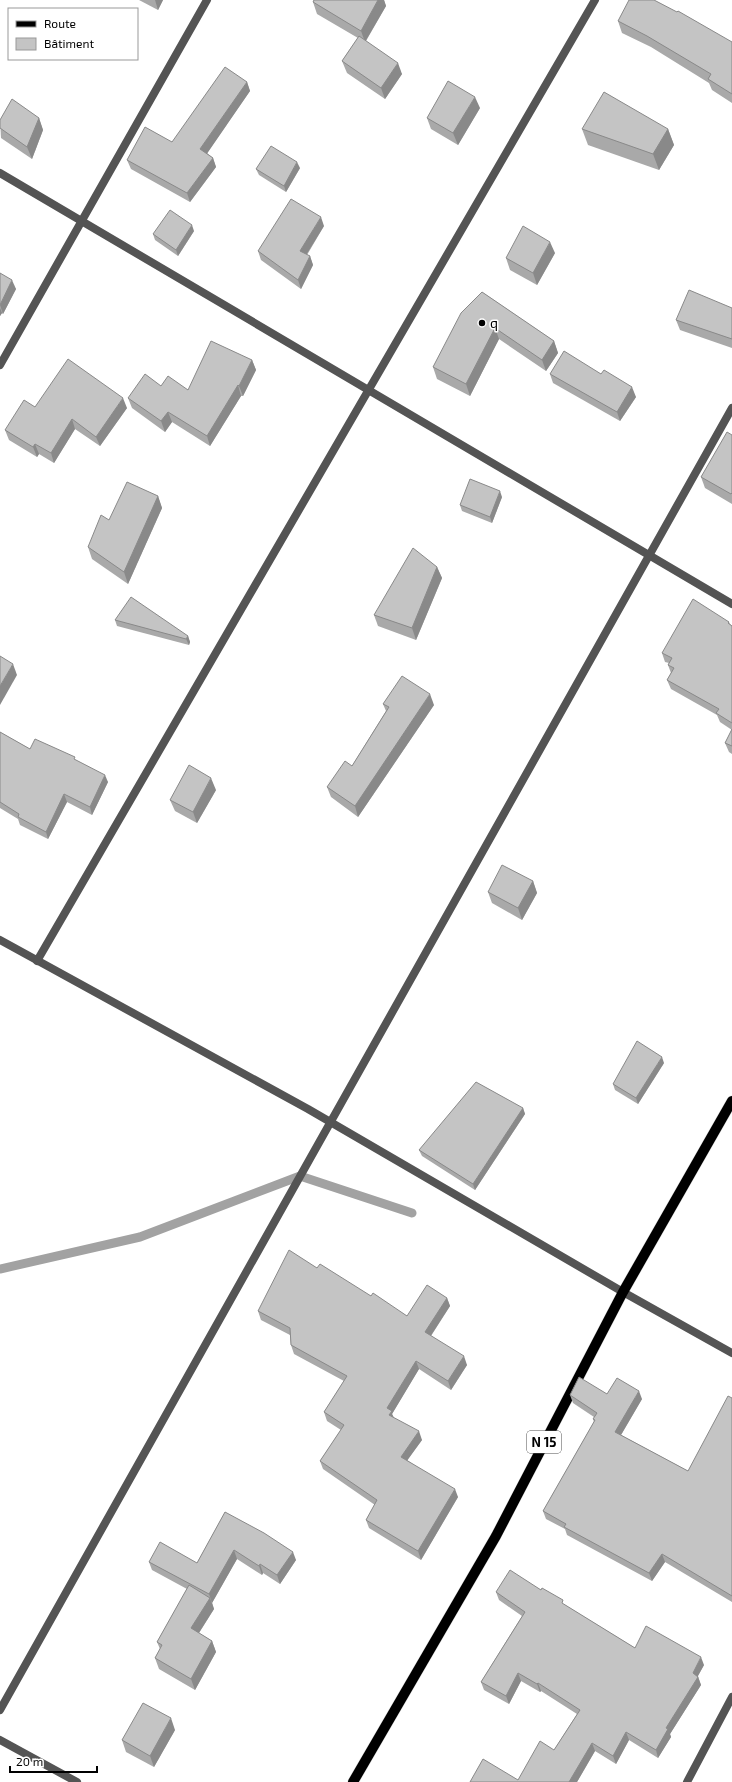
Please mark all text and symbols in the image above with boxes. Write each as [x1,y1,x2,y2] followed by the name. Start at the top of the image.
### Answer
[8,8,138,60] legend
[44,16,76,30] text: Route
[44,36,95,50] text: Bâtiment
[490,314,498,331] place label: q
[477,318,487,328] marker: q
[527,1431,561,1453] road number: N 15
[10,1748,97,1774] scale bar
[16,1754,43,1768] text: 20 m

